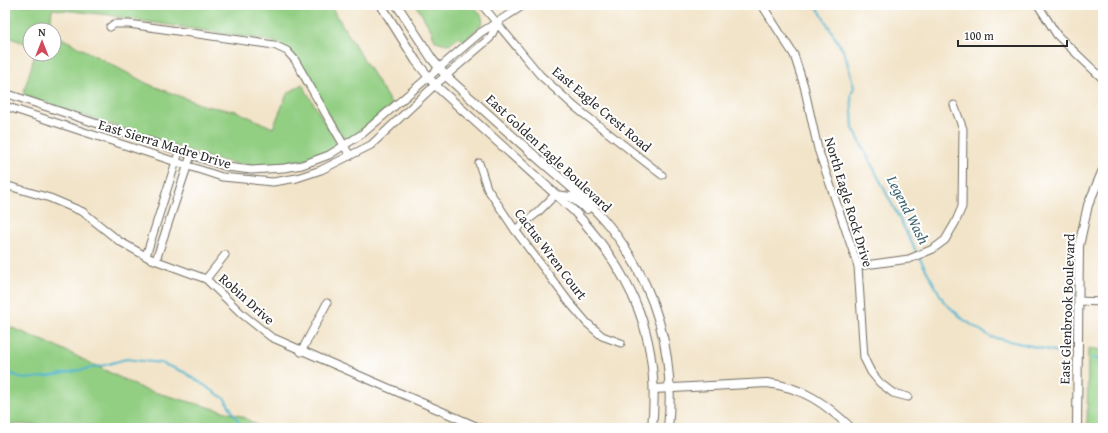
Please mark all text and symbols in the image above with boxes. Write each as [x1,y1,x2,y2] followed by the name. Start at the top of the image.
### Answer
[22,22,62,62] north arrow
[958,22,1067,48] scale bar
[38,24,46,40] text: N
[964,27,994,44] text: 100 m
[548,61,656,157] street label: East Eagle Crest Road
[482,89,617,217] street label: East Golden Eagle Boulevard
[96,114,234,174] street label: East Sierra Madre Drive
[820,135,878,270] street label: North Eagle Rock Drive
[882,171,935,248] water label: Legend Wash
[510,204,592,304] street label: Cactus Wren Court
[1054,233,1080,385] street label: East Glenbrook Boulevard
[215,269,280,330] street label: Robin Drive

